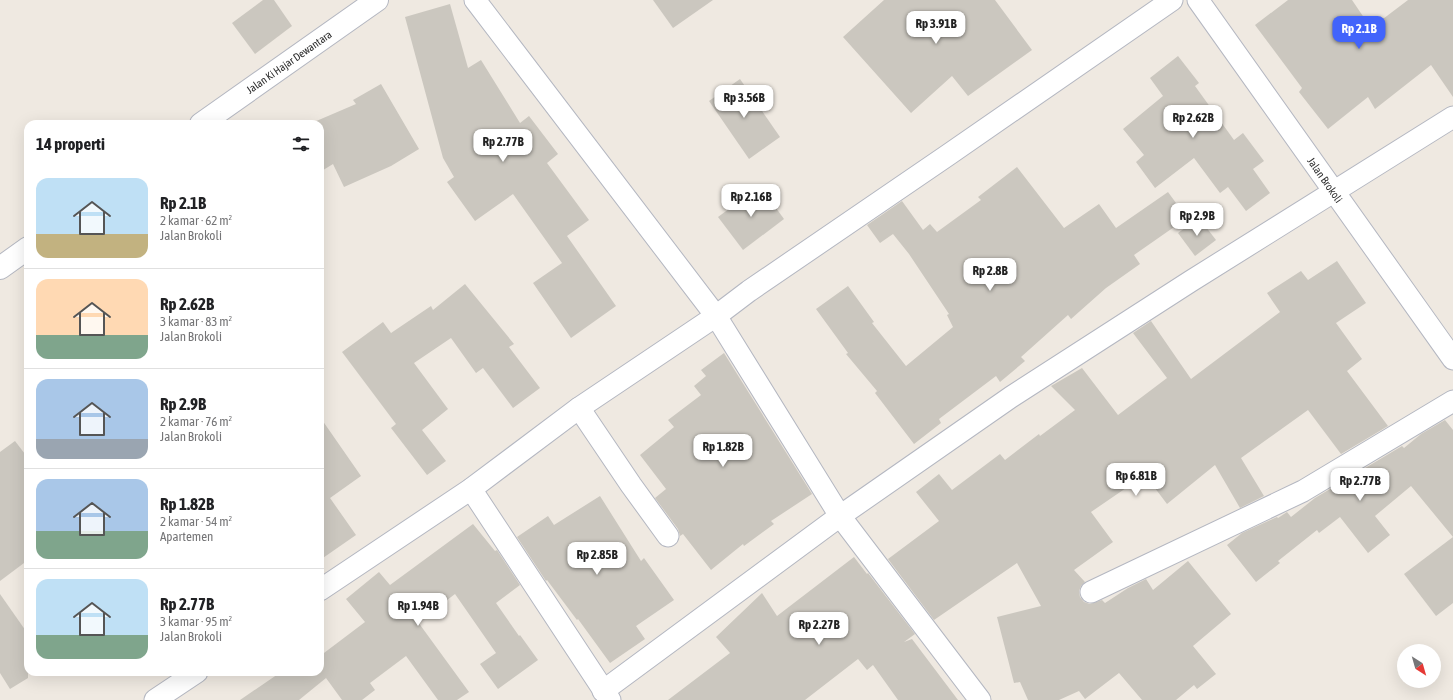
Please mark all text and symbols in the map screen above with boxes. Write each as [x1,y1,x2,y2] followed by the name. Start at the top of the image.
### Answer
[895,11,977,45] pin: Rp 3.91B
[915,16,957,31] text: Rp 3.91B
[1322,16,1396,50] pin: Rp 2.1B
[1341,21,1377,36] text: Rp 2.1B
[244,28,334,96] street label: Jalan Ki Hajar Dewantara
[703,85,785,119] pin: Rp 3.56B
[723,90,765,105] text: Rp 3.56B
[1152,105,1234,139] pin: Rp 2.62B
[1172,110,1214,125] text: Rp 2.62B
[462,129,544,163] pin: Rp 2.77B
[290,133,312,155] icon: filters
[36,134,105,154] text: 14 properti
[482,134,524,149] text: Rp 2.77B
[1305,155,1345,205] street label: Jalan Brokoli
[710,184,792,218] pin: Rp 2.16B
[730,189,772,204] text: Rp 2.16B
[160,193,206,213] text: Rp 2.1B
[68,194,116,242] icon: home
[1160,203,1234,237] pin: Rp 2.9B
[1179,208,1215,223] text: Rp 2.9B
[160,213,232,228] text: 2 kamar · 62 m²
[160,228,222,243] text: Jalan Brokoli
[953,258,1027,292] pin: Rp 2.8B
[972,263,1008,278] text: Rp 2.8B
[160,294,214,314] text: Rp 2.62B
[68,295,116,343] icon: home
[160,314,232,329] text: 3 kamar · 83 m²
[160,329,222,344] text: Jalan Brokoli
[160,394,206,414] text: Rp 2.9B
[68,395,116,443] icon: home
[160,414,232,429] text: 2 kamar · 76 m²
[160,429,222,444] text: Jalan Brokoli
[682,434,764,468] pin: Rp 1.82B
[702,439,744,454] text: Rp 1.82B
[1095,463,1177,497] pin: Rp 6.81B
[1115,468,1157,483] text: Rp 6.81B
[1319,468,1401,502] pin: Rp 2.77B
[1339,473,1381,488] text: Rp 2.77B
[160,494,214,514] text: Rp 1.82B
[68,495,116,543] icon: home
[160,514,232,529] text: 2 kamar · 54 m²
[160,529,213,544] text: Apartemen
[556,542,638,576] pin: Rp 2.85B
[576,547,618,562] text: Rp 2.85B
[377,593,459,627] pin: Rp 1.94B
[160,594,214,614] text: Rp 2.77B
[68,595,116,643] icon: home
[397,598,439,613] text: Rp 1.94B
[778,612,860,646] pin: Rp 2.27B
[160,614,232,629] text: 3 kamar · 95 m²
[798,617,840,632] text: Rp 2.27B
[160,629,222,644] text: Jalan Brokoli
[1397,644,1441,688] north arrow
[1397,644,1441,688] map controls

